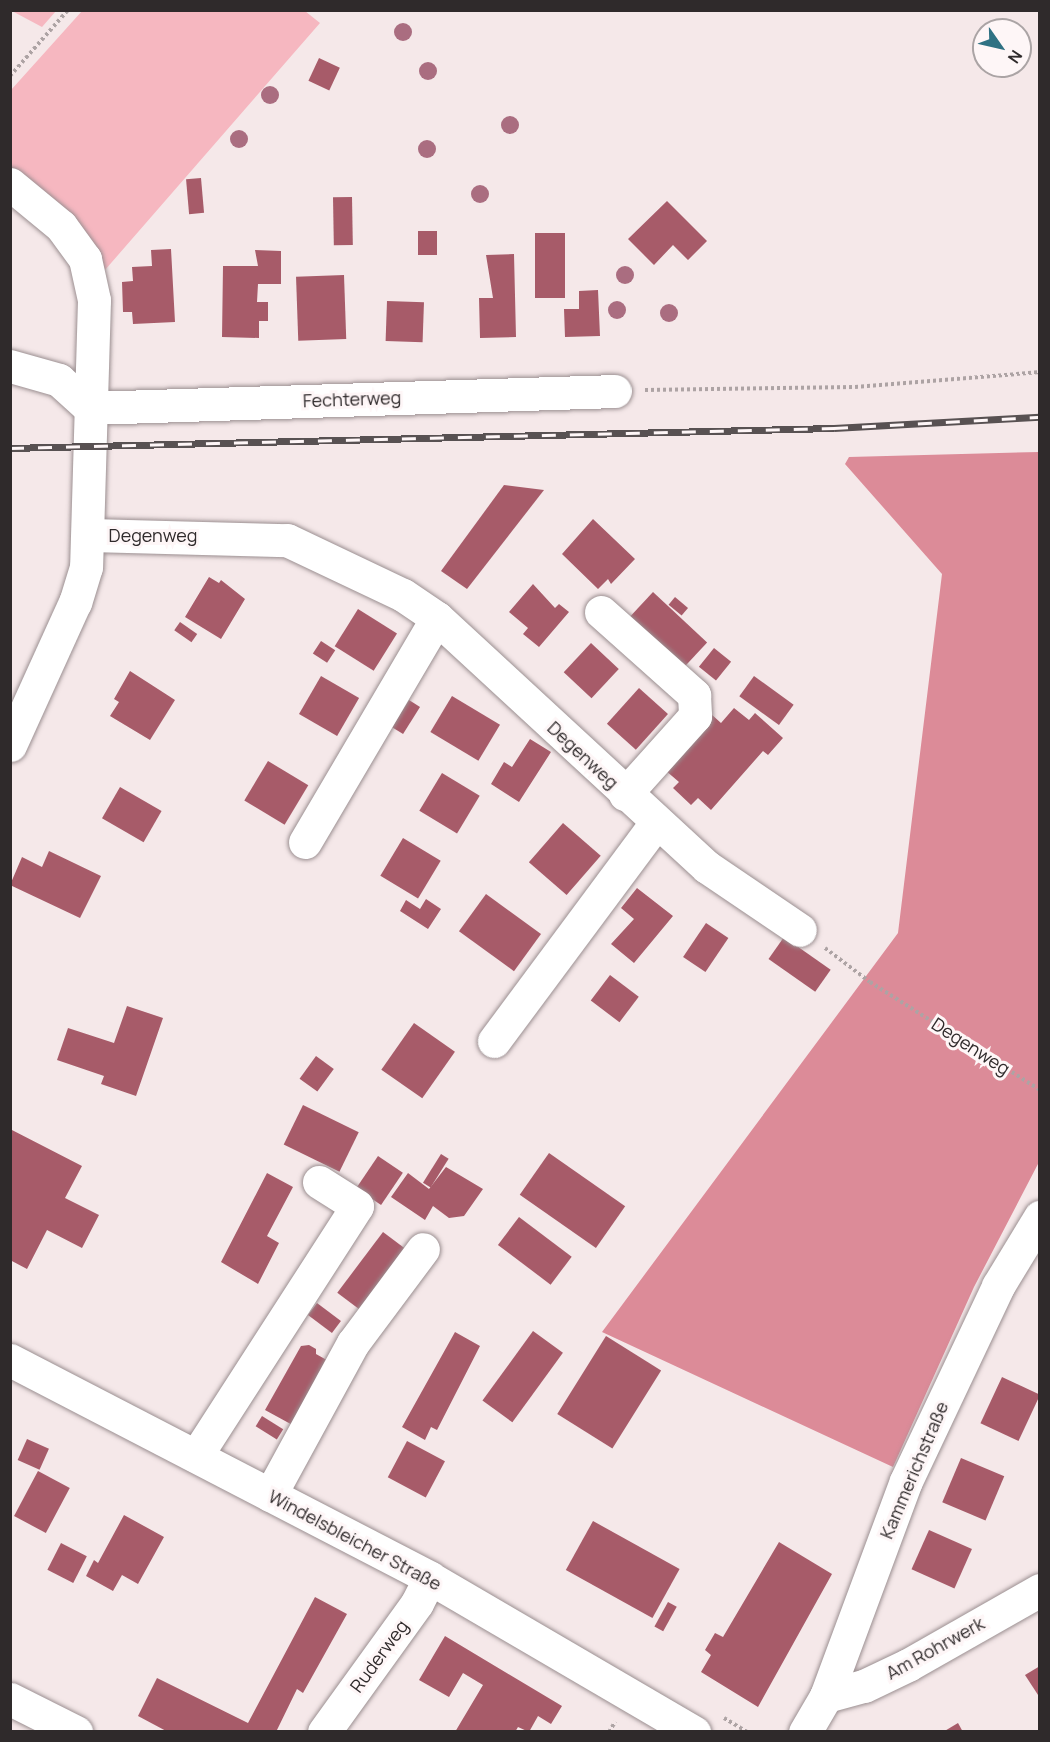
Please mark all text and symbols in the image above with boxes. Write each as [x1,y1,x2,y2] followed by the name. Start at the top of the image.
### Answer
[972,18,1032,78] north arrow
[1003,46,1028,68] text: N
[302,386,402,412] street label: Fechterweg
[109,524,197,546] street label: Degenweg
[543,717,623,793] street label: Degenweg
[928,1013,1014,1079] street label: Degenweg
[875,1398,953,1542] street label: Kammerichstraße
[265,1485,445,1595] street label: Windelsbleicher Straße
[882,1612,988,1684] street label: Am Rohrwerk
[345,1616,413,1696] street label: Ruderweg

